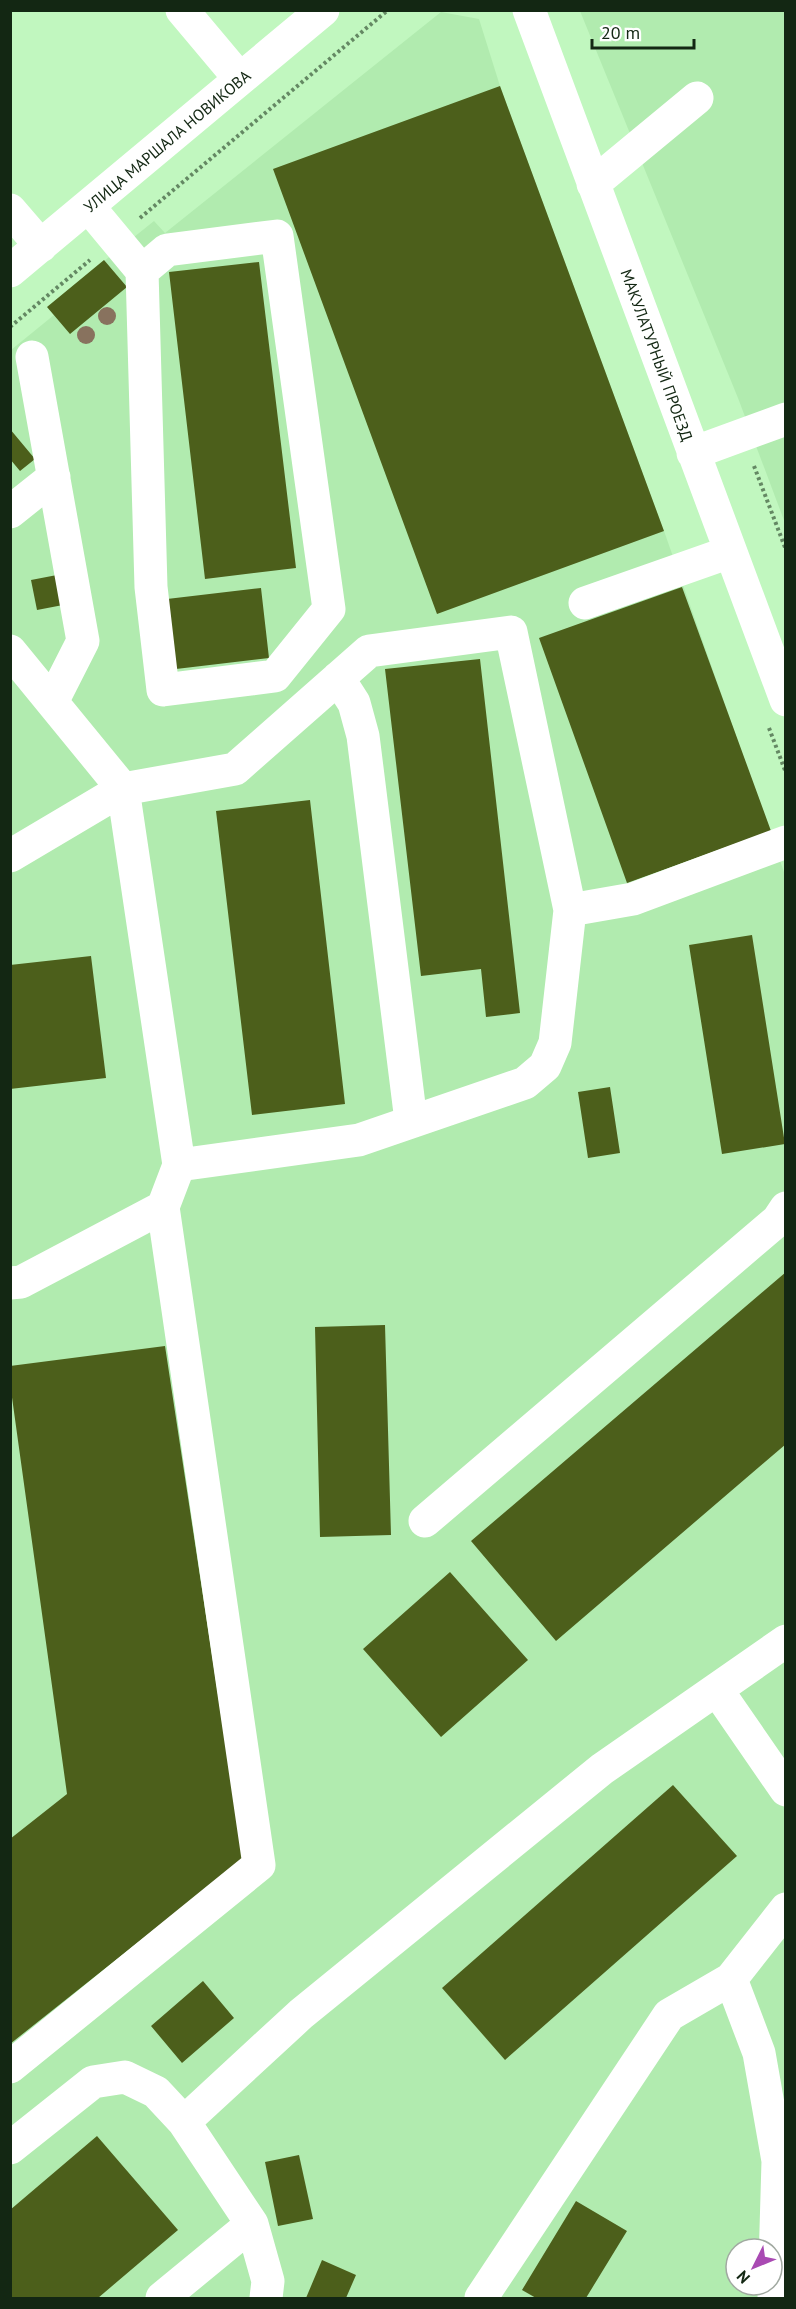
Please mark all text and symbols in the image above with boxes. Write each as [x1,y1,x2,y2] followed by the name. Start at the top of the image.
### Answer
[592,12,694,50] scale bar
[601,21,640,44] text: 20 m
[80,65,255,217] street label: УЛИЦА МАРШАЛА НОВИКОВА
[617,266,698,444] street label: МАКУЛАТУРНЫЙ ПРОЕЗД
[724,2237,784,2297] north arrow
[732,2267,754,2288] text: N

